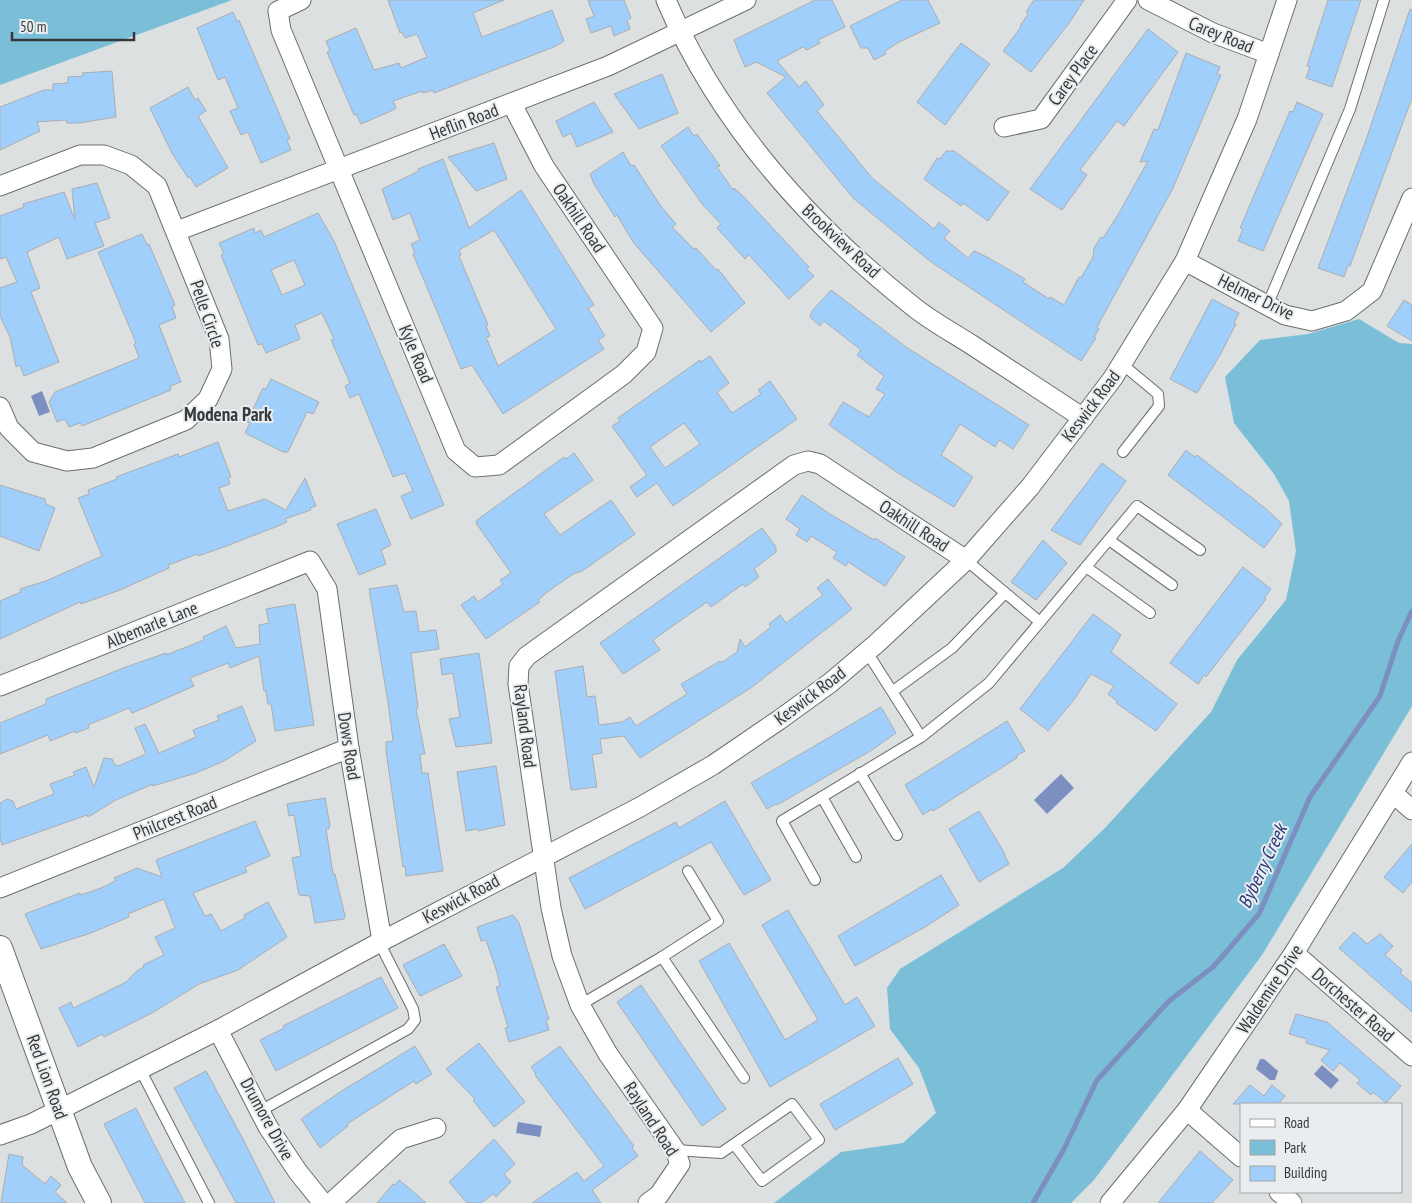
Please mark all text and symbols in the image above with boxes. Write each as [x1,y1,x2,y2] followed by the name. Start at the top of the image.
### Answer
[12,10,135,42] scale bar
[1185,11,1257,58] street label: Carey Road
[20,17,46,36] text: 50 m
[1043,39,1103,110] street label: Carey Place
[426,98,501,145] street label: Heflin Road
[548,179,611,257] street label: Oakhill Road
[797,198,885,283] street label: Brookview Road
[1214,268,1298,325] street label: Helmer Drive
[185,277,230,351] street label: Pelle Circle
[394,321,439,386] street label: Kyle Road
[1056,365,1125,446] street label: Keswick Road
[184,402,272,426] district label: Modena Park
[875,494,954,557] street label: Oakhill Road
[103,596,201,653] street label: Albemarle Lane
[769,661,850,730] street label: Keswick Road
[509,683,542,769] street label: Rayland Road
[333,710,366,781] street label: Dows Road
[129,790,220,845] street label: Philcrest Road
[1232,818,1293,912] water label: Byberry Creek
[418,869,503,928] street label: Keswick Road
[1231,940,1308,1038] street label: Waldemire Drive
[1307,963,1399,1047] street label: Dorchester Road
[22,1031,73,1122] street label: Red Lion Road
[235,1074,299,1164] street label: Drumore Drive
[619,1077,684,1160] street label: Rayland Road
[1240,1103,1402,1193] legend
[1284,1113,1310,1132] text: Road
[1284,1138,1306,1157] text: Park
[1284,1163,1327,1182] text: Building

